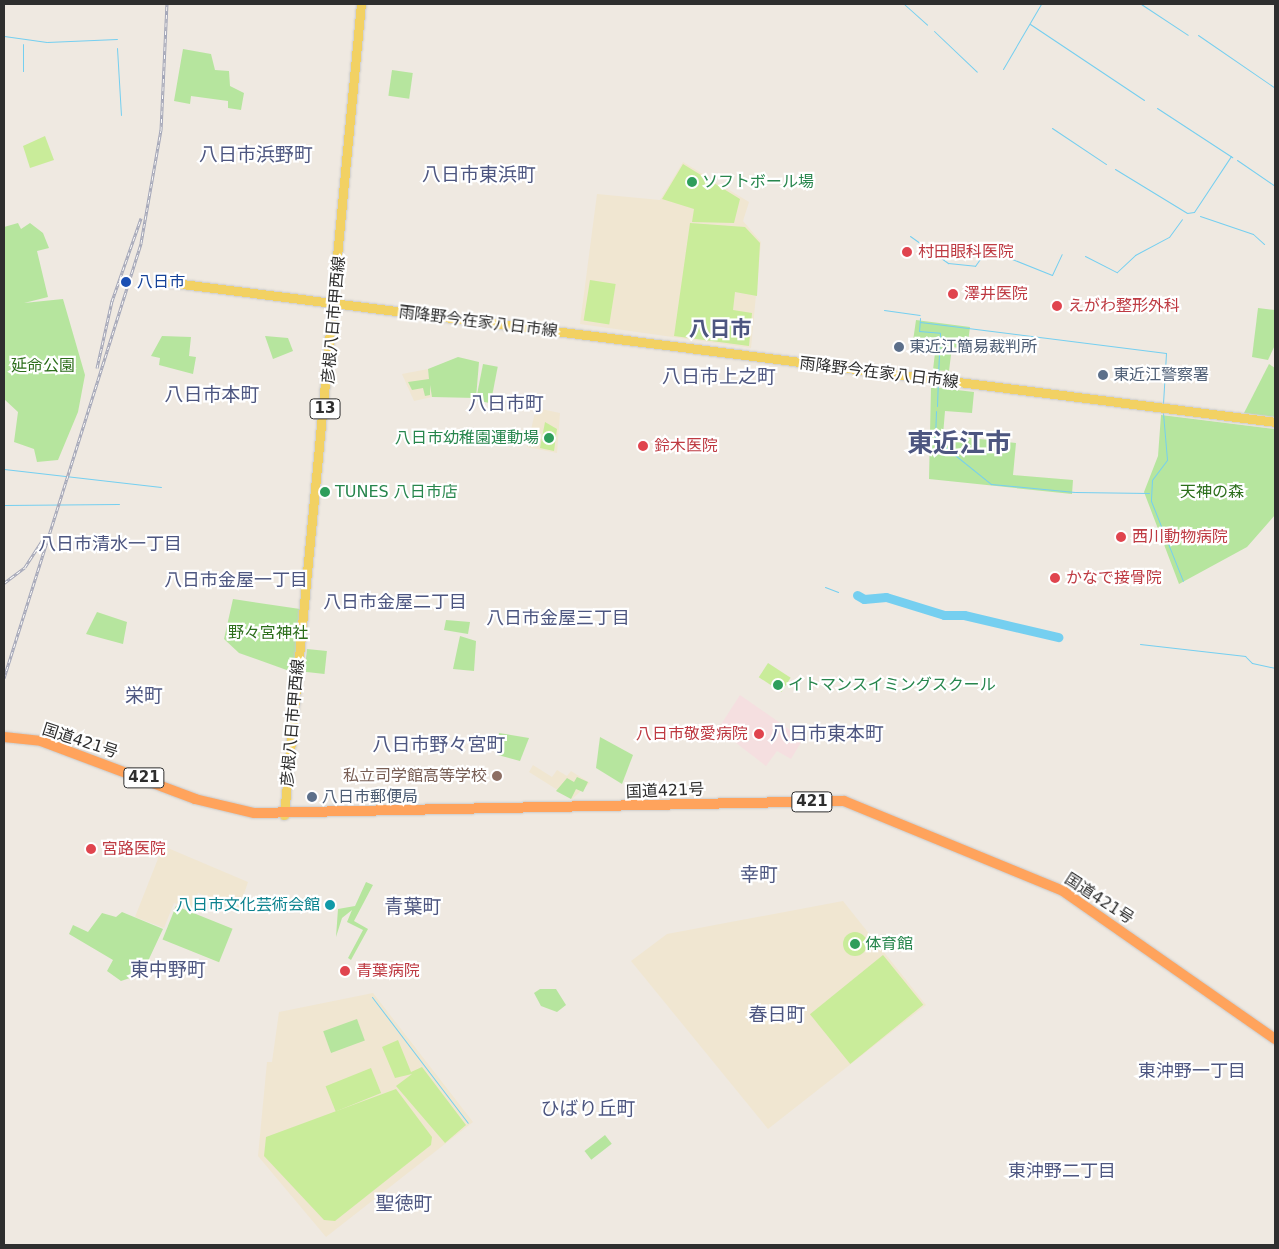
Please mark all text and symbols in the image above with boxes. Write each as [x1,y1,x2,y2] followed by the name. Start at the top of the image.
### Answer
[199,144,313,166] district label: 八日市浜野町
[422,164,536,186] district label: 八日市東浜町
[702,172,814,192] place label: ソフトボール場
[686,176,698,188] marker: ソフトボール場
[918,242,1014,262] place label: 村田眼科医院
[900,245,914,259] marker: 村田眼科医院
[319,255,349,385] street label: 彦根八日市甲西線
[137,272,185,292] place label: 八日市
[119,275,133,289] marker: 八日市
[964,284,1028,304] place label: 澤井医院
[946,287,960,301] marker: 澤井医院
[1068,296,1180,316] place label: えがわ整形外科
[1050,299,1064,313] marker: えがわ整形外科
[397,303,559,341] street label: 雨降野今在家八日市線
[689,316,751,342] district label: 八日市
[909,337,1037,357] place label: 東近江簡易裁判所
[893,341,905,353] marker: 東近江簡易裁判所
[798,354,960,392] street label: 雨降野今在家八日市線
[11,356,75,376] park label: 延命公園
[1113,365,1209,385] place label: 東近江警察署
[662,366,776,388] district label: 八日市上之町
[1097,369,1109,381] marker: 東近江警察署
[165,384,259,406] district label: 八日市本町
[468,393,544,415] district label: 八日市町
[309,396,341,422] road number: 13
[395,428,539,448] place label: 八日市幼稚園運動場
[907,428,1011,460] district label: 東近江市
[543,432,555,444] marker: 八日市幼稚園運動場
[654,436,718,456] place label: 鈴木医院
[636,439,650,453] marker: 鈴木医院
[335,482,458,502] place label: TUNES 八日市店
[1180,482,1244,502] park label: 天神の森
[319,486,331,498] marker: TUNES 八日市店
[1132,527,1228,547] place label: 西川動物病院
[1114,530,1128,544] marker: 西川動物病院
[38,533,182,555] district label: 八日市清水一丁目
[1066,568,1162,588] place label: かなで接骨院
[164,569,308,591] district label: 八日市金屋一丁目
[1048,571,1062,585] marker: かなで接骨院
[323,591,467,613] district label: 八日市金屋二丁目
[486,607,630,629] district label: 八日市金屋三丁目
[228,623,308,643] park label: 野々宮神社
[278,658,308,788] street label: 彦根八日市甲西線
[788,675,996,695] place label: イトマンスイミングスクール
[772,679,784,691] marker: イトマンスイミングスクール
[125,685,163,707] district label: 栄町
[40,720,120,762] street label: 国道421号
[770,723,884,745] district label: 八日市東本町
[636,724,748,744] place label: 八日市敬愛病院
[752,727,766,741] marker: 八日市敬愛病院
[373,734,505,756] district label: 八日市野々宮町
[123,766,165,790] road number: 421
[343,766,487,786] place label: 私立司学館高等学校
[491,770,503,782] marker: 私立司学館高等学校
[625,780,705,802] street label: 国道421号
[322,787,418,807] place label: 八日市郵便局
[791,790,833,814] road number: 421
[306,791,318,803] marker: 八日市郵便局
[102,839,166,859] place label: 宮路医院
[84,842,98,856] marker: 宮路医院
[740,864,778,886] district label: 幸町
[1061,870,1137,928] street label: 国道421号
[176,895,320,915] place label: 八日市文化芸術会館
[385,896,441,918] district label: 青葉町
[324,899,336,911] marker: 八日市文化芸術会館
[865,934,913,954] place label: 体育館
[849,938,861,950] marker: 体育館
[130,959,206,981] district label: 東中野町
[356,961,420,981] place label: 青葉病院
[338,964,352,978] marker: 青葉病院
[749,1004,805,1026] district label: 春日町
[1138,1060,1246,1082] district label: 東沖野一丁目
[541,1098,635,1120] district label: ひばり丘町
[1008,1160,1116,1182] district label: 東沖野二丁目
[376,1193,432,1215] district label: 聖徳町

